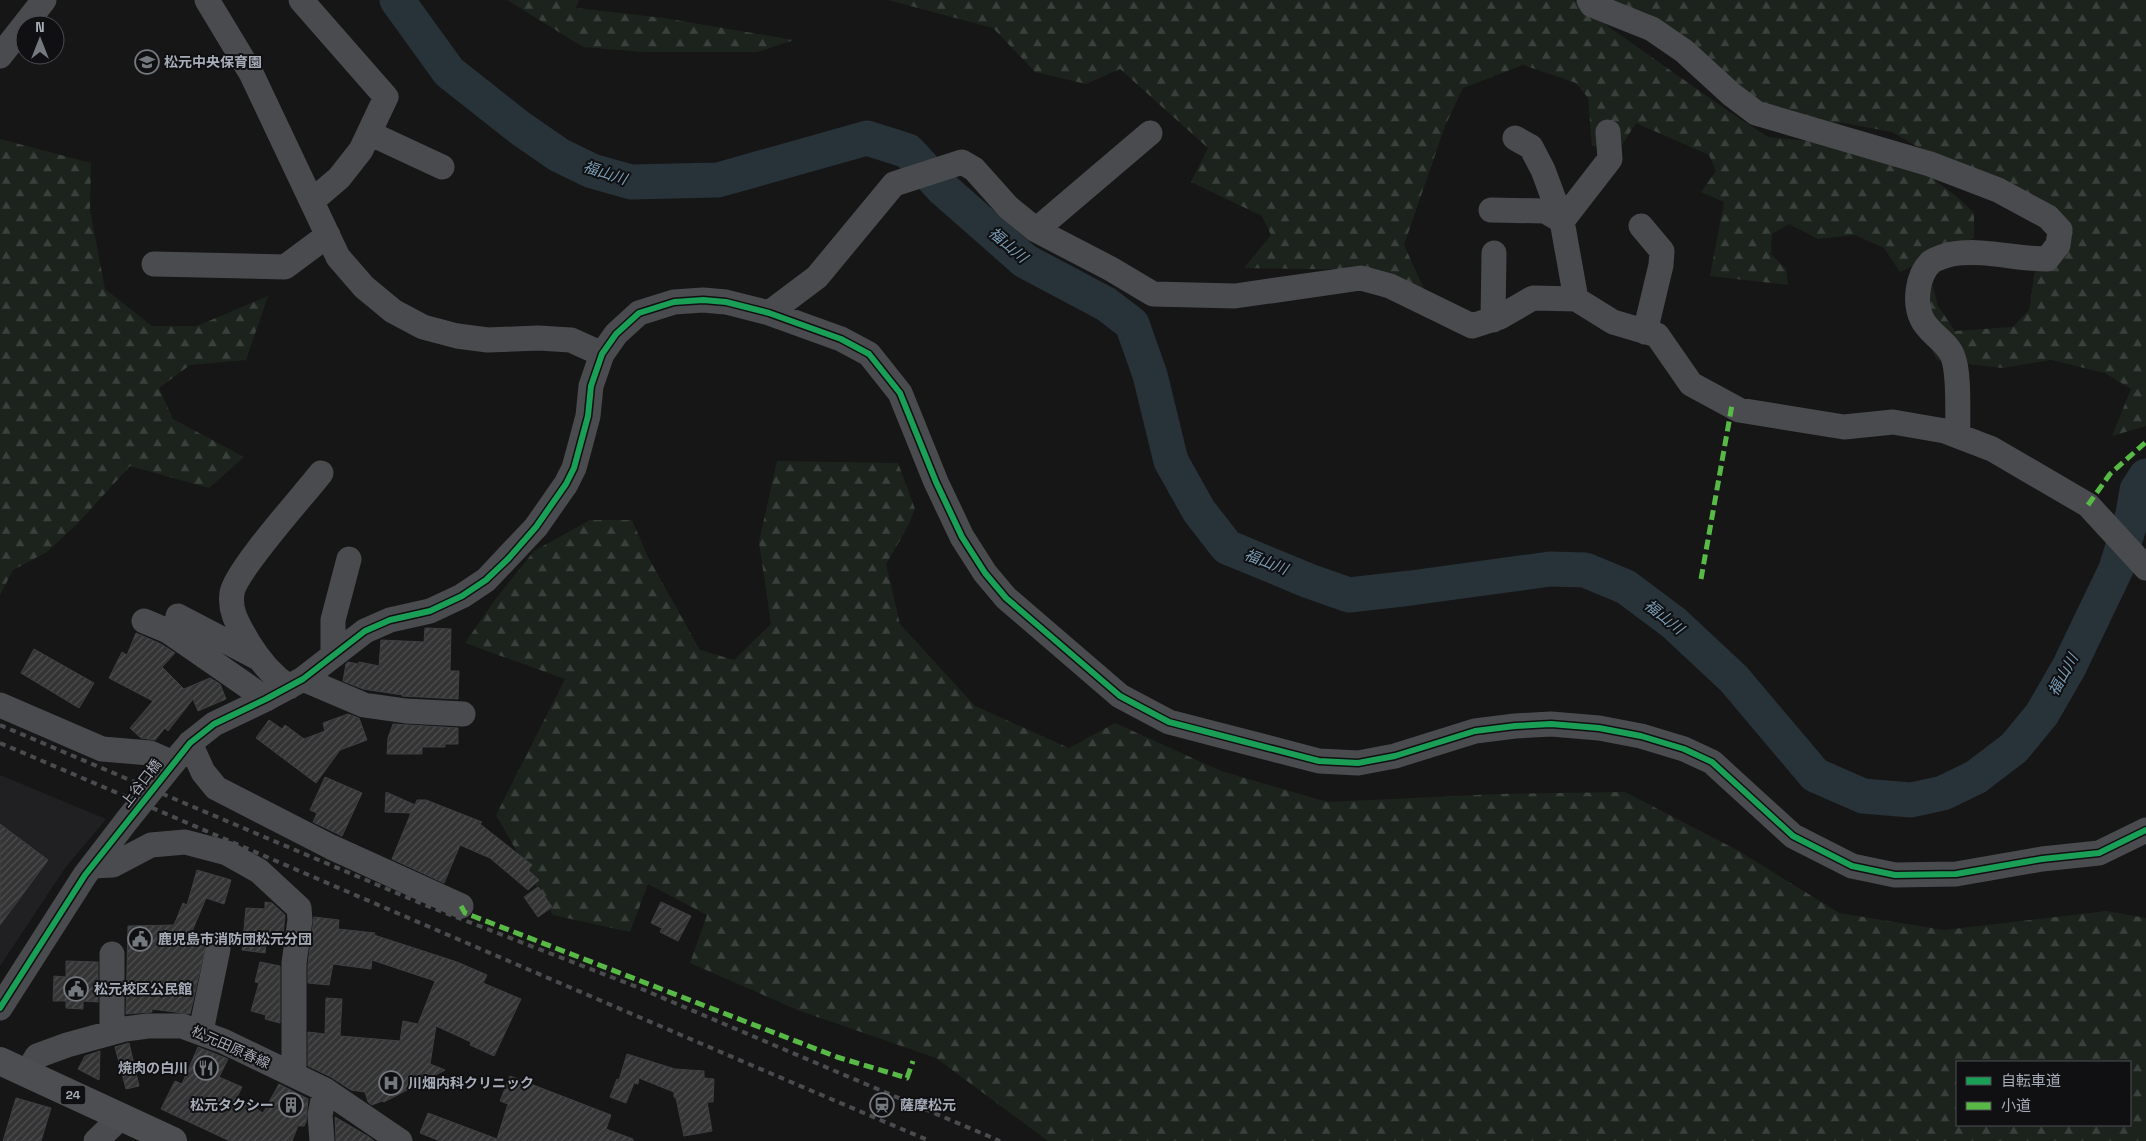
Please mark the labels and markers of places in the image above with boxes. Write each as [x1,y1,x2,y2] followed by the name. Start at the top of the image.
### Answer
[134,49,160,75] school or university icon: 松元中央保育園
[164,53,262,71] place label: 松元中央保育園
[127,926,153,952] public building icon: 鹿児島市消防団松元分団
[158,930,312,948] place label: 鹿児島市消防団松元分団
[63,976,89,1002] public building icon: 松元校区公民館
[94,980,192,998] place label: 松元校区公民館
[193,1055,219,1081] restaurant icon: 焼肉の白川
[118,1059,188,1077] place label: 焼肉の白川
[378,1070,404,1096] hospital icon: 川畑内科クリニック
[408,1074,534,1092] place label: 川畑内科クリニック
[278,1092,304,1118] building icon: 松元タクシー
[869,1092,895,1118] station icon: 薩摩松元
[190,1096,274,1114] place label: 松元タクシー
[900,1096,956,1114] place label: 薩摩松元

